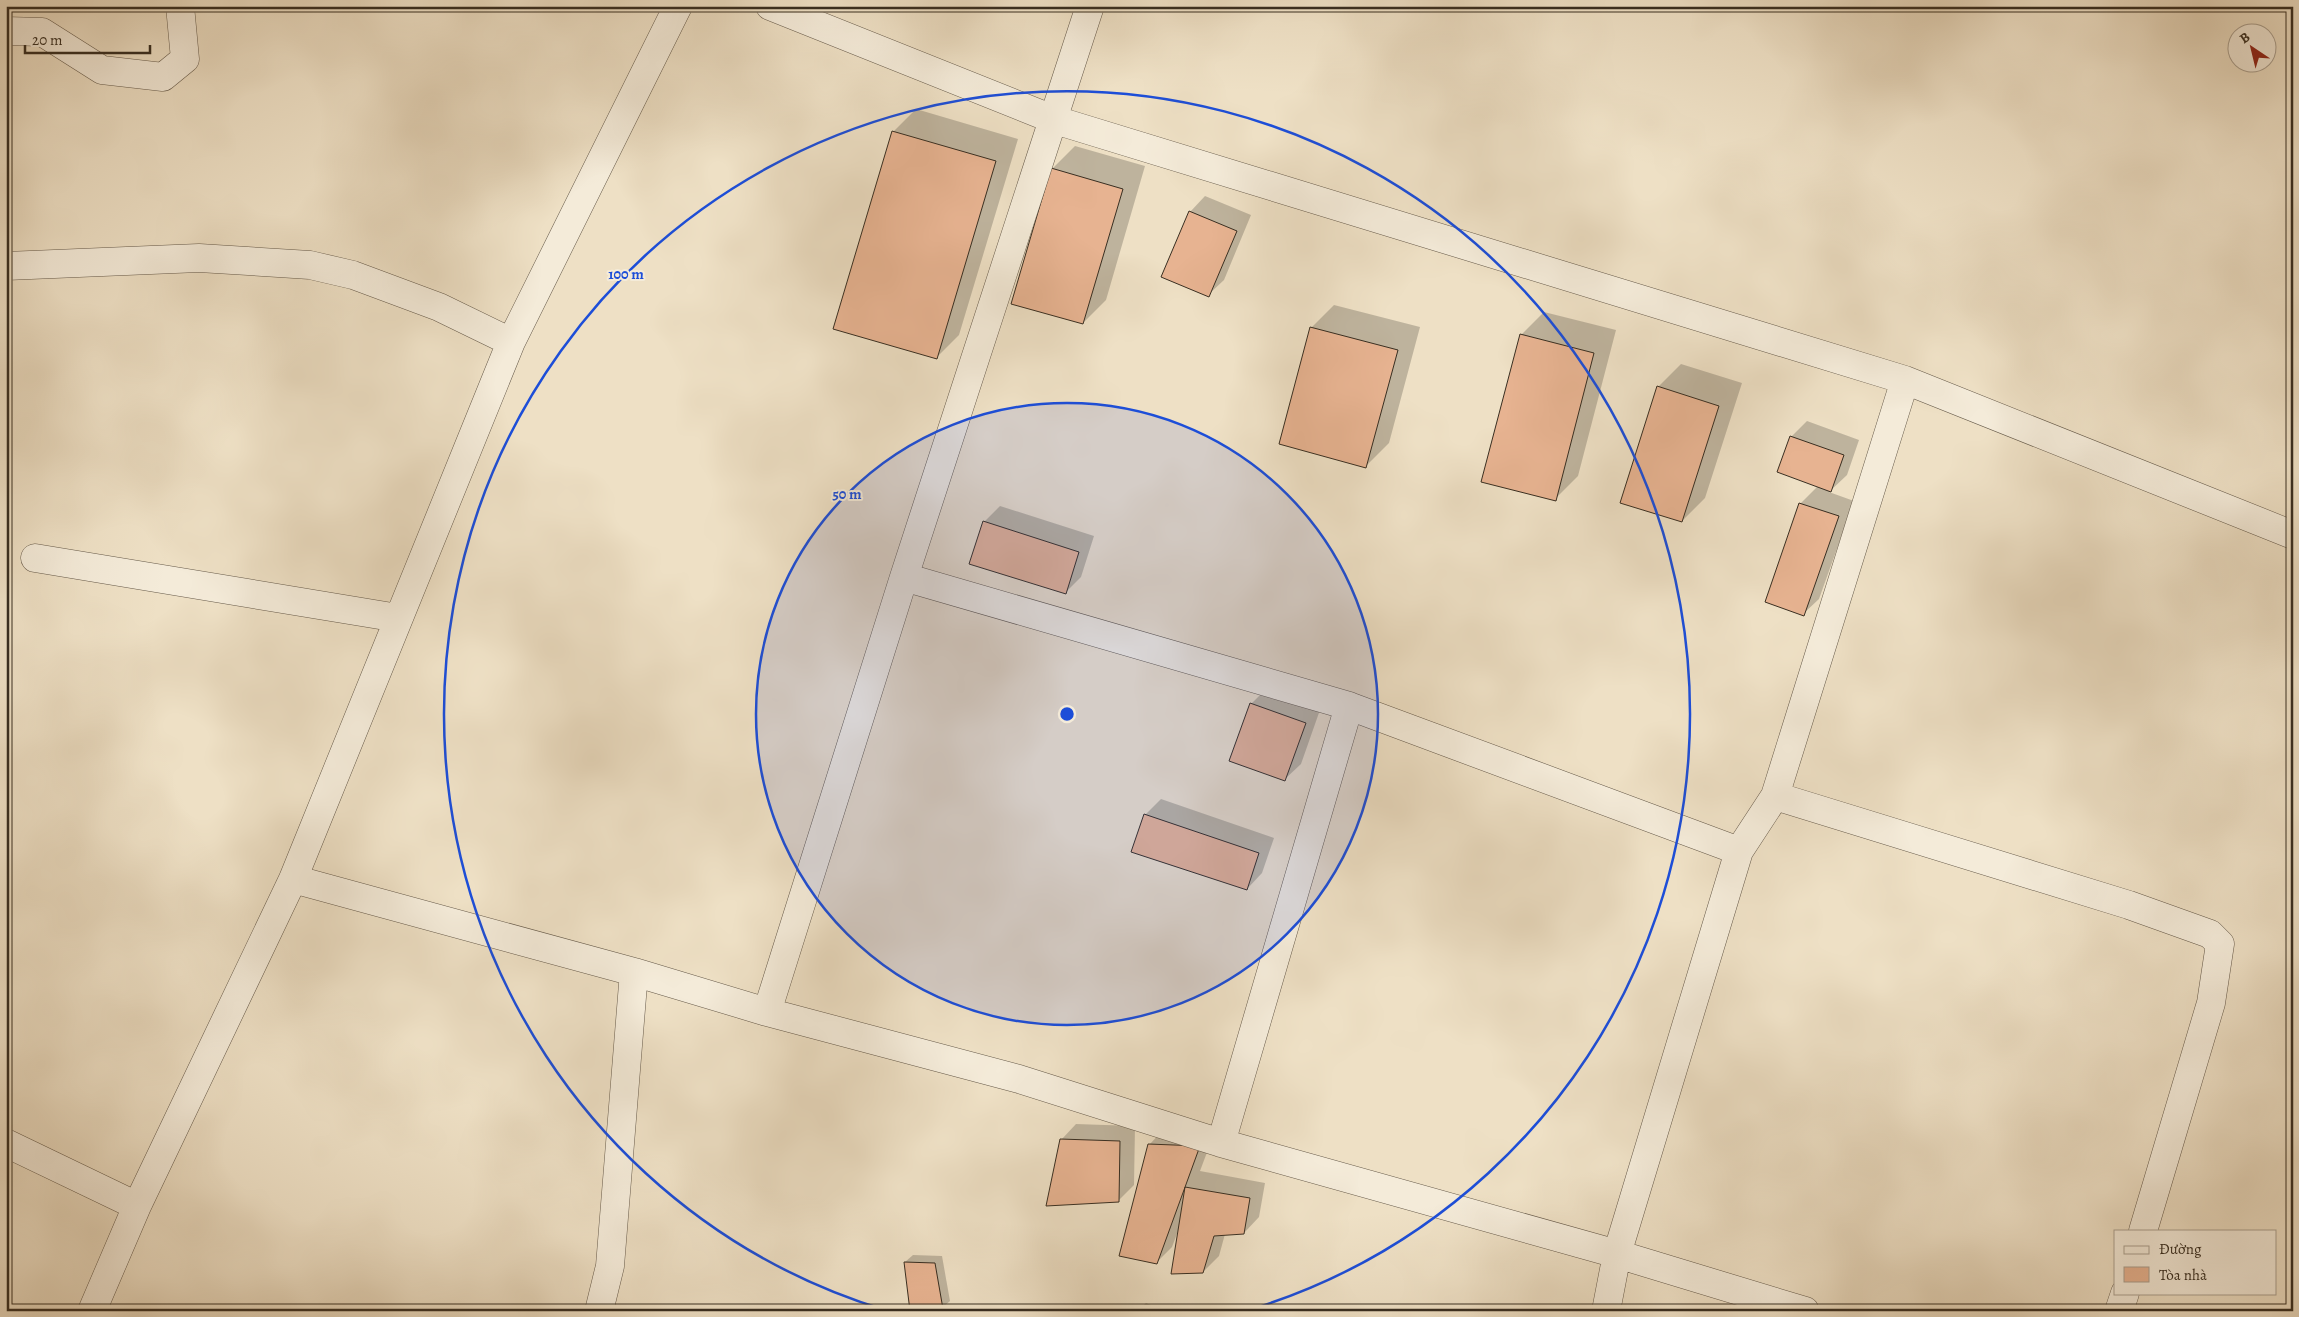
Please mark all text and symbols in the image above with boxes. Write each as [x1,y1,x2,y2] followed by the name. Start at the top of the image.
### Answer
[25,22,150,54] scale bar
[2226,22,2276,72] north arrow
[2236,27,2254,48] text: B
[32,30,63,50] text: 20 m
[608,264,644,284] text: 100 m
[832,484,862,504] text: 50 m
[1058,705,1076,723] centre of rings
[2114,1230,2276,1294] legend
[2159,1239,2202,1259] text: Đường
[2159,1265,2207,1285] text: Tòa nhà

